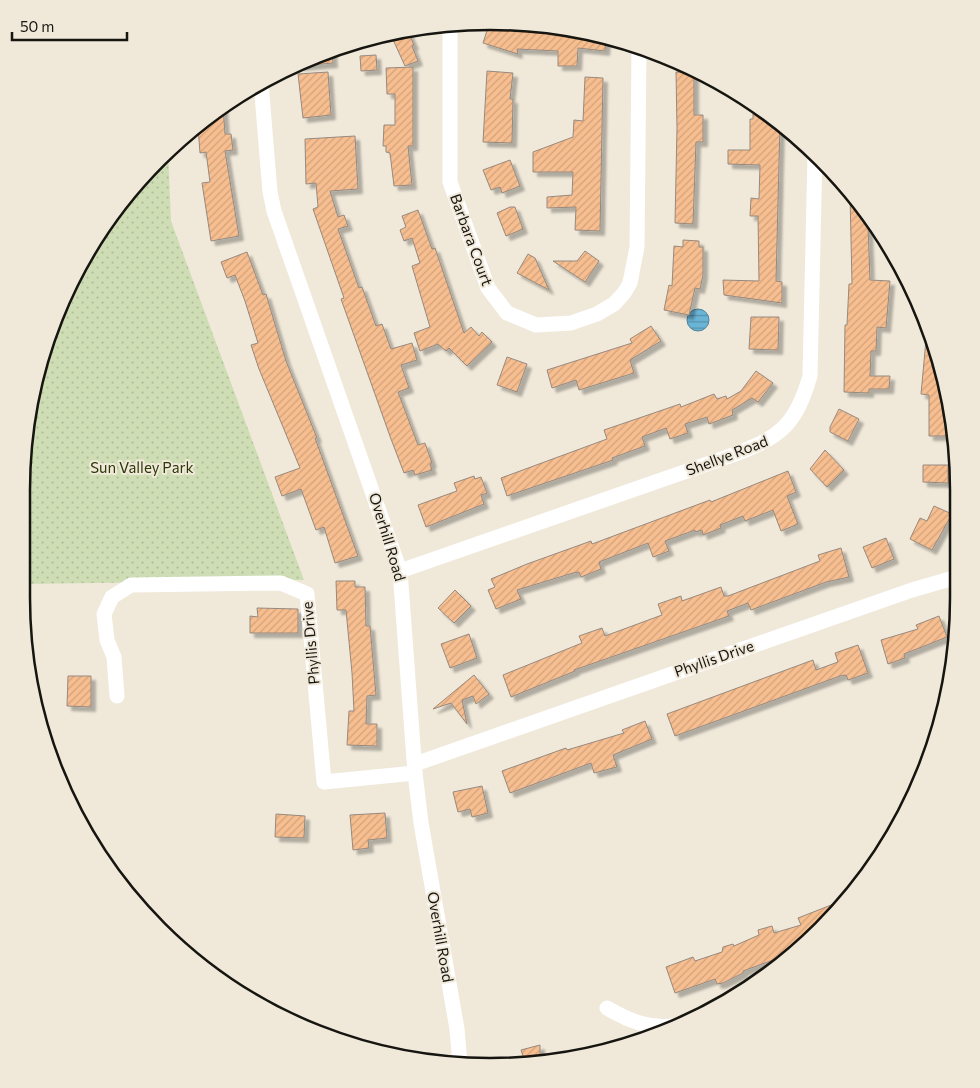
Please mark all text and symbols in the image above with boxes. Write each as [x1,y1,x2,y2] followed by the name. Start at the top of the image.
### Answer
[12,10,128,42] scale bar
[20,17,54,35] text: 50 m
[447,191,497,288] street label: Barbara Court
[683,431,770,479] street label: Shellye Road
[90,458,194,476] park label: Sun Valley Park
[366,490,410,583] street label: Overhill Road
[297,601,323,685] street label: Phyllis Drive
[671,636,756,680] street label: Phyllis Drive
[424,890,458,983] street label: Overhill Road

